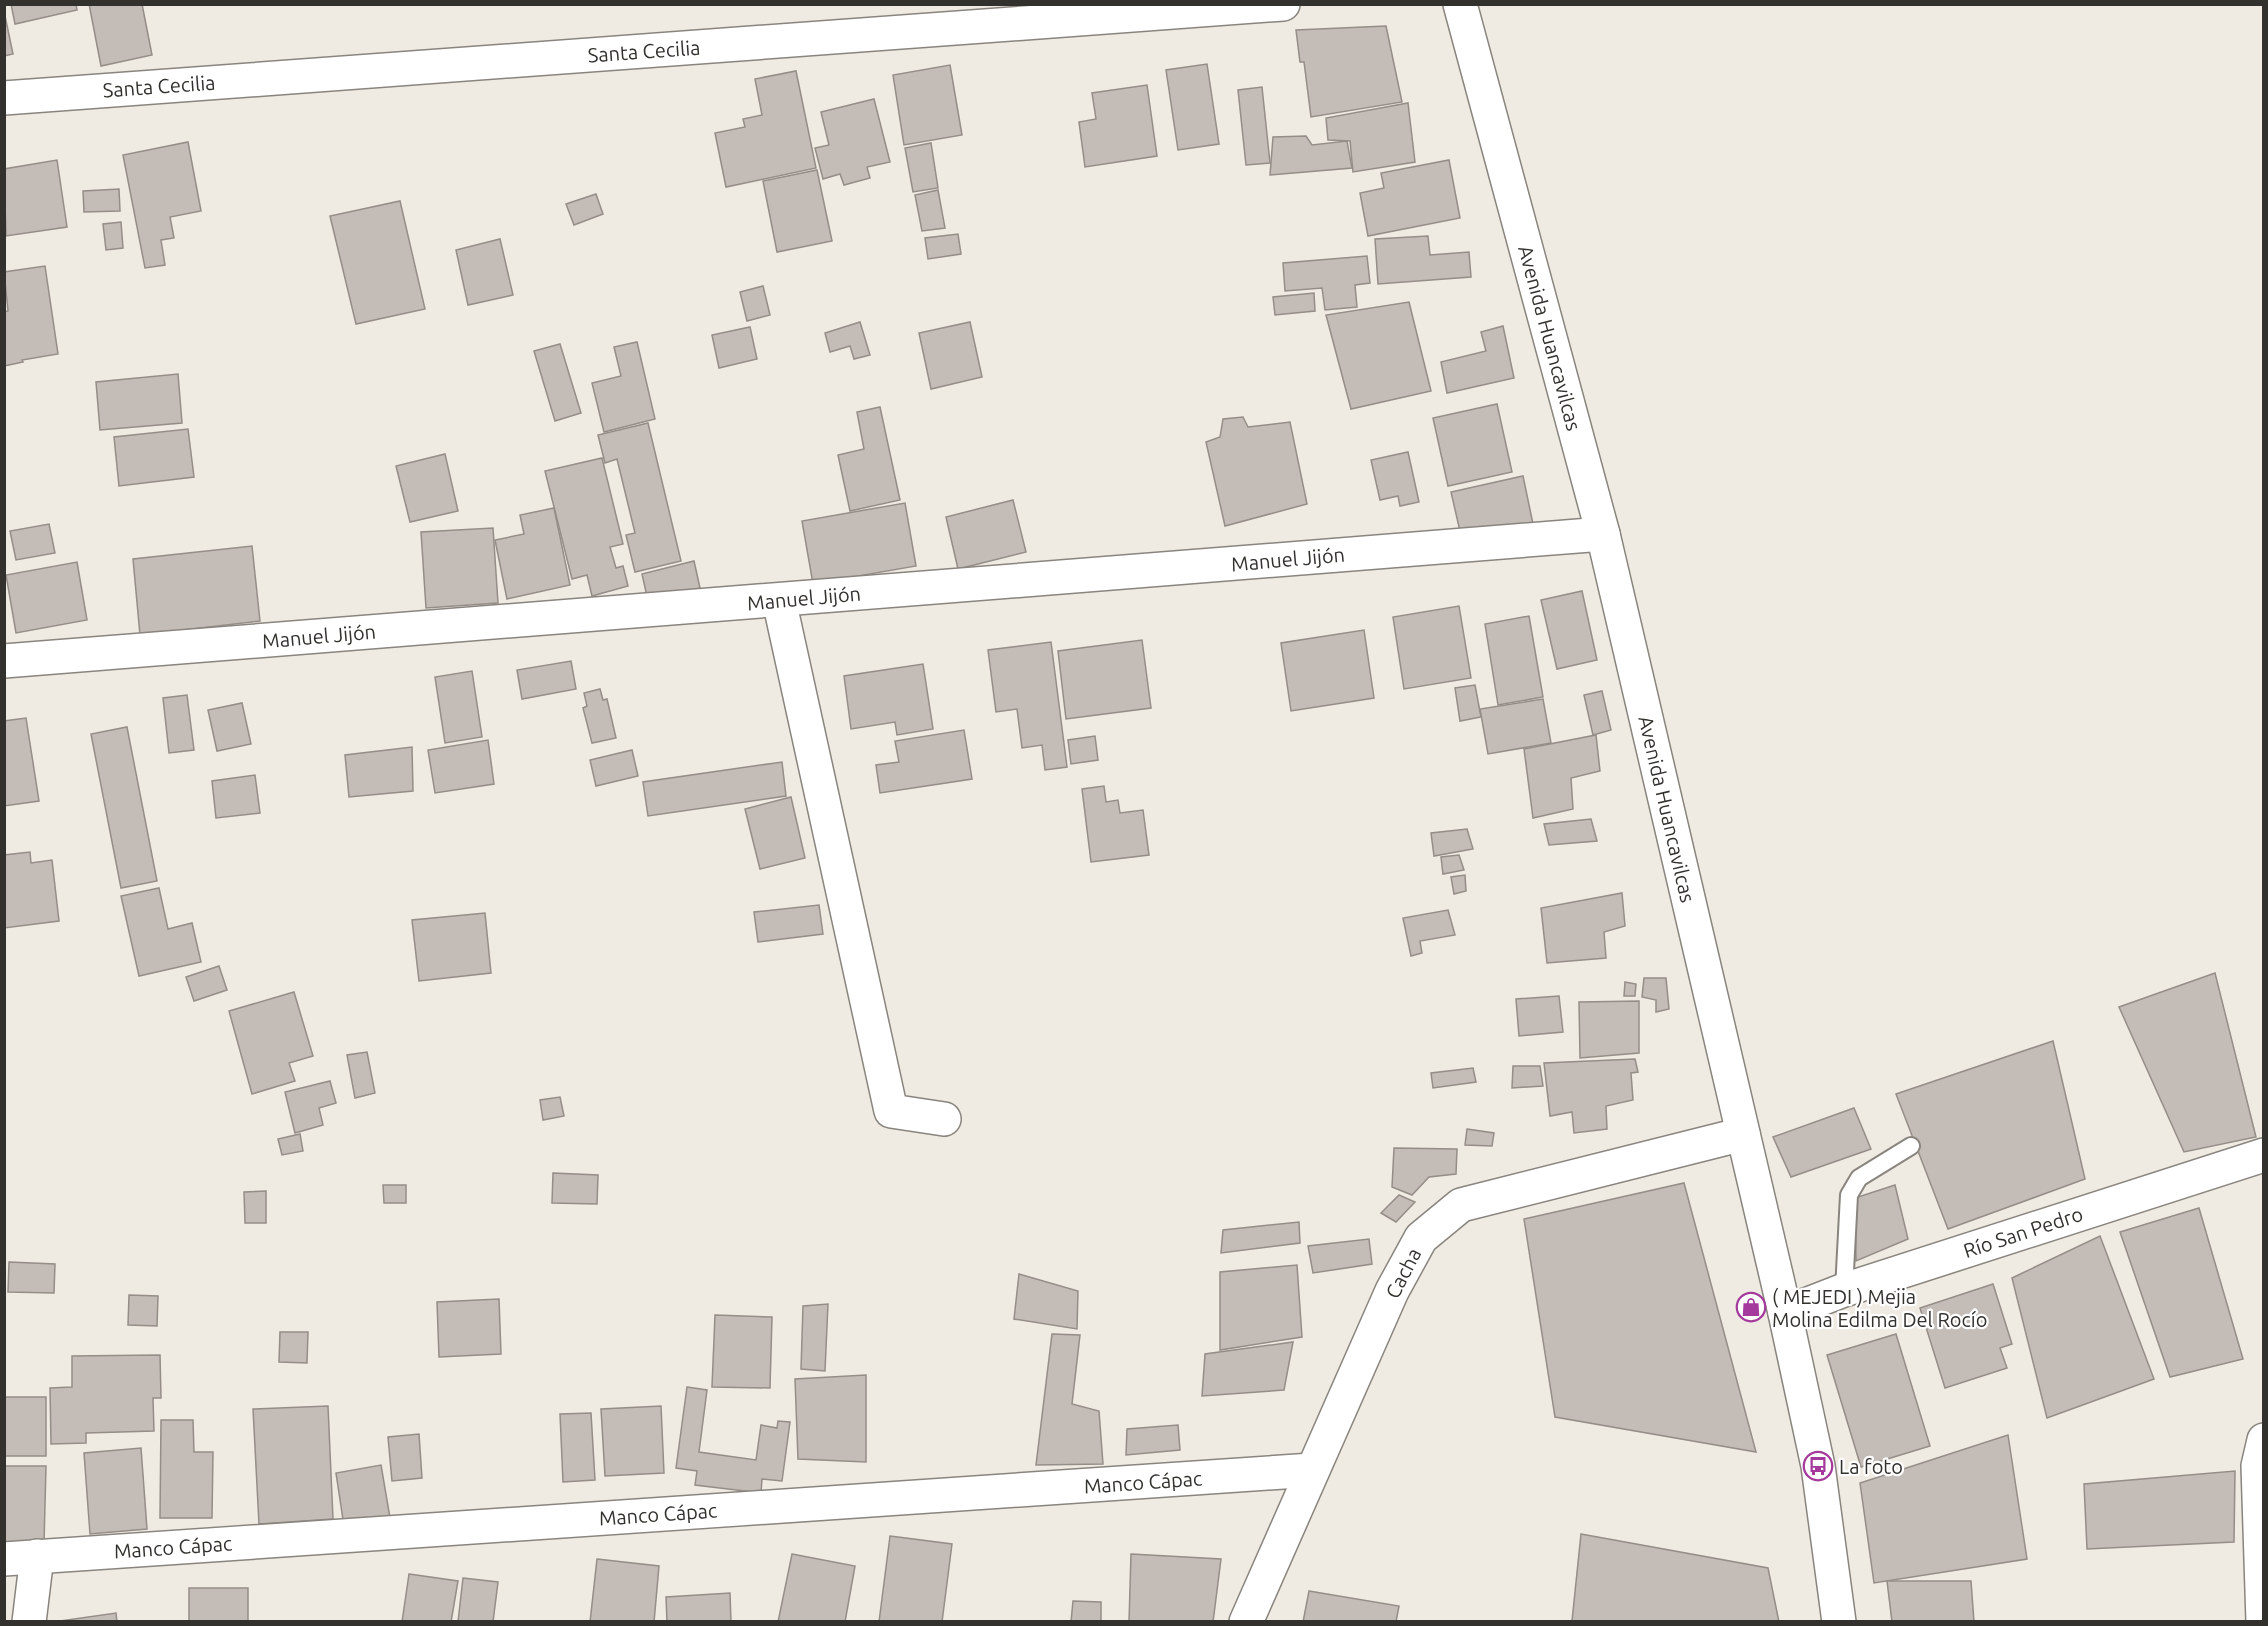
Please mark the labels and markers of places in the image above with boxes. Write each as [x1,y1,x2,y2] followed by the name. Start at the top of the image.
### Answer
[1772,1285,1987,1331] place label: ( MEJEDI ) Mejia Molina Edilma Del Rocío
[1735,1291,1767,1323] shop icon: ( MEJEDI ) Mejia Molina Edilma Del Rocío
[1802,1450,1834,1482] bus stop icon: La foto
[1839,1455,1903,1478] place label: La foto

